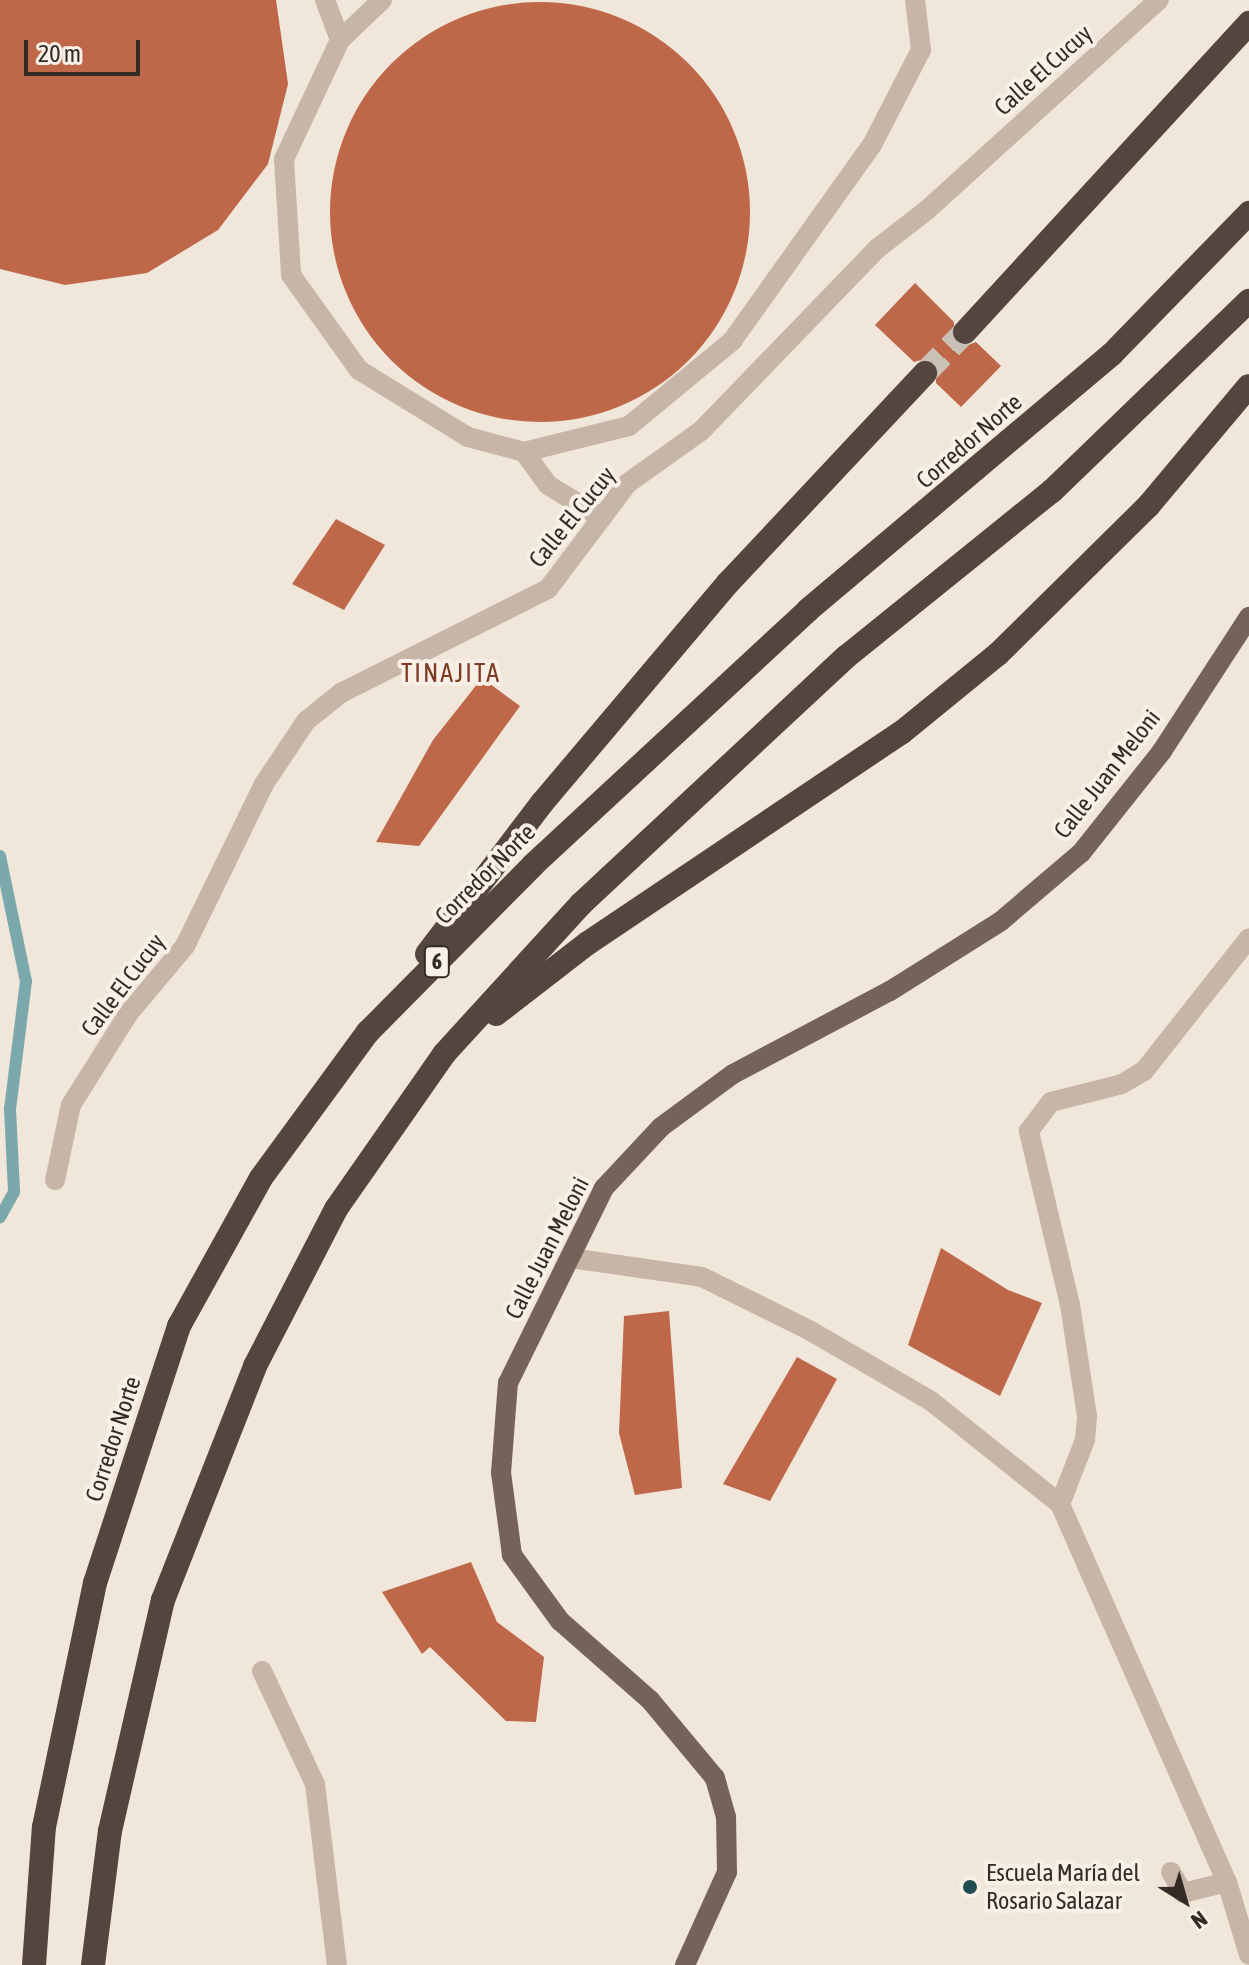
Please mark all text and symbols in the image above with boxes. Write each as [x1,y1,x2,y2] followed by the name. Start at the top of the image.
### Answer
[988,19,1098,121] street label: Calle El Cucuy
[28,24,144,74] scale bar
[38,40,81,67] text: 20 m
[911,388,1027,494] street label: Corredor Norte
[523,461,621,573] street label: Calle El Cucuy
[401,658,501,690] district label: TINAJITA
[1048,704,1166,844] street label: Calle Juan Meloni
[429,818,541,930] street label: Corredor Norte
[75,928,171,1042] street label: Calle El Cucuy
[423,944,451,980] road number: 6
[499,1172,595,1324] street label: Calle Juan Meloni
[79,1373,147,1505] street label: Corredor Norte
[986,1859,1140,1915] place label: Escuela María del Rosario Salazar
[1145,1861,1225,1941] north arrow
[961,1878,979,1896] marker: Escuela María del Rosario Salazar
[1186,1906,1212,1934] text: N

